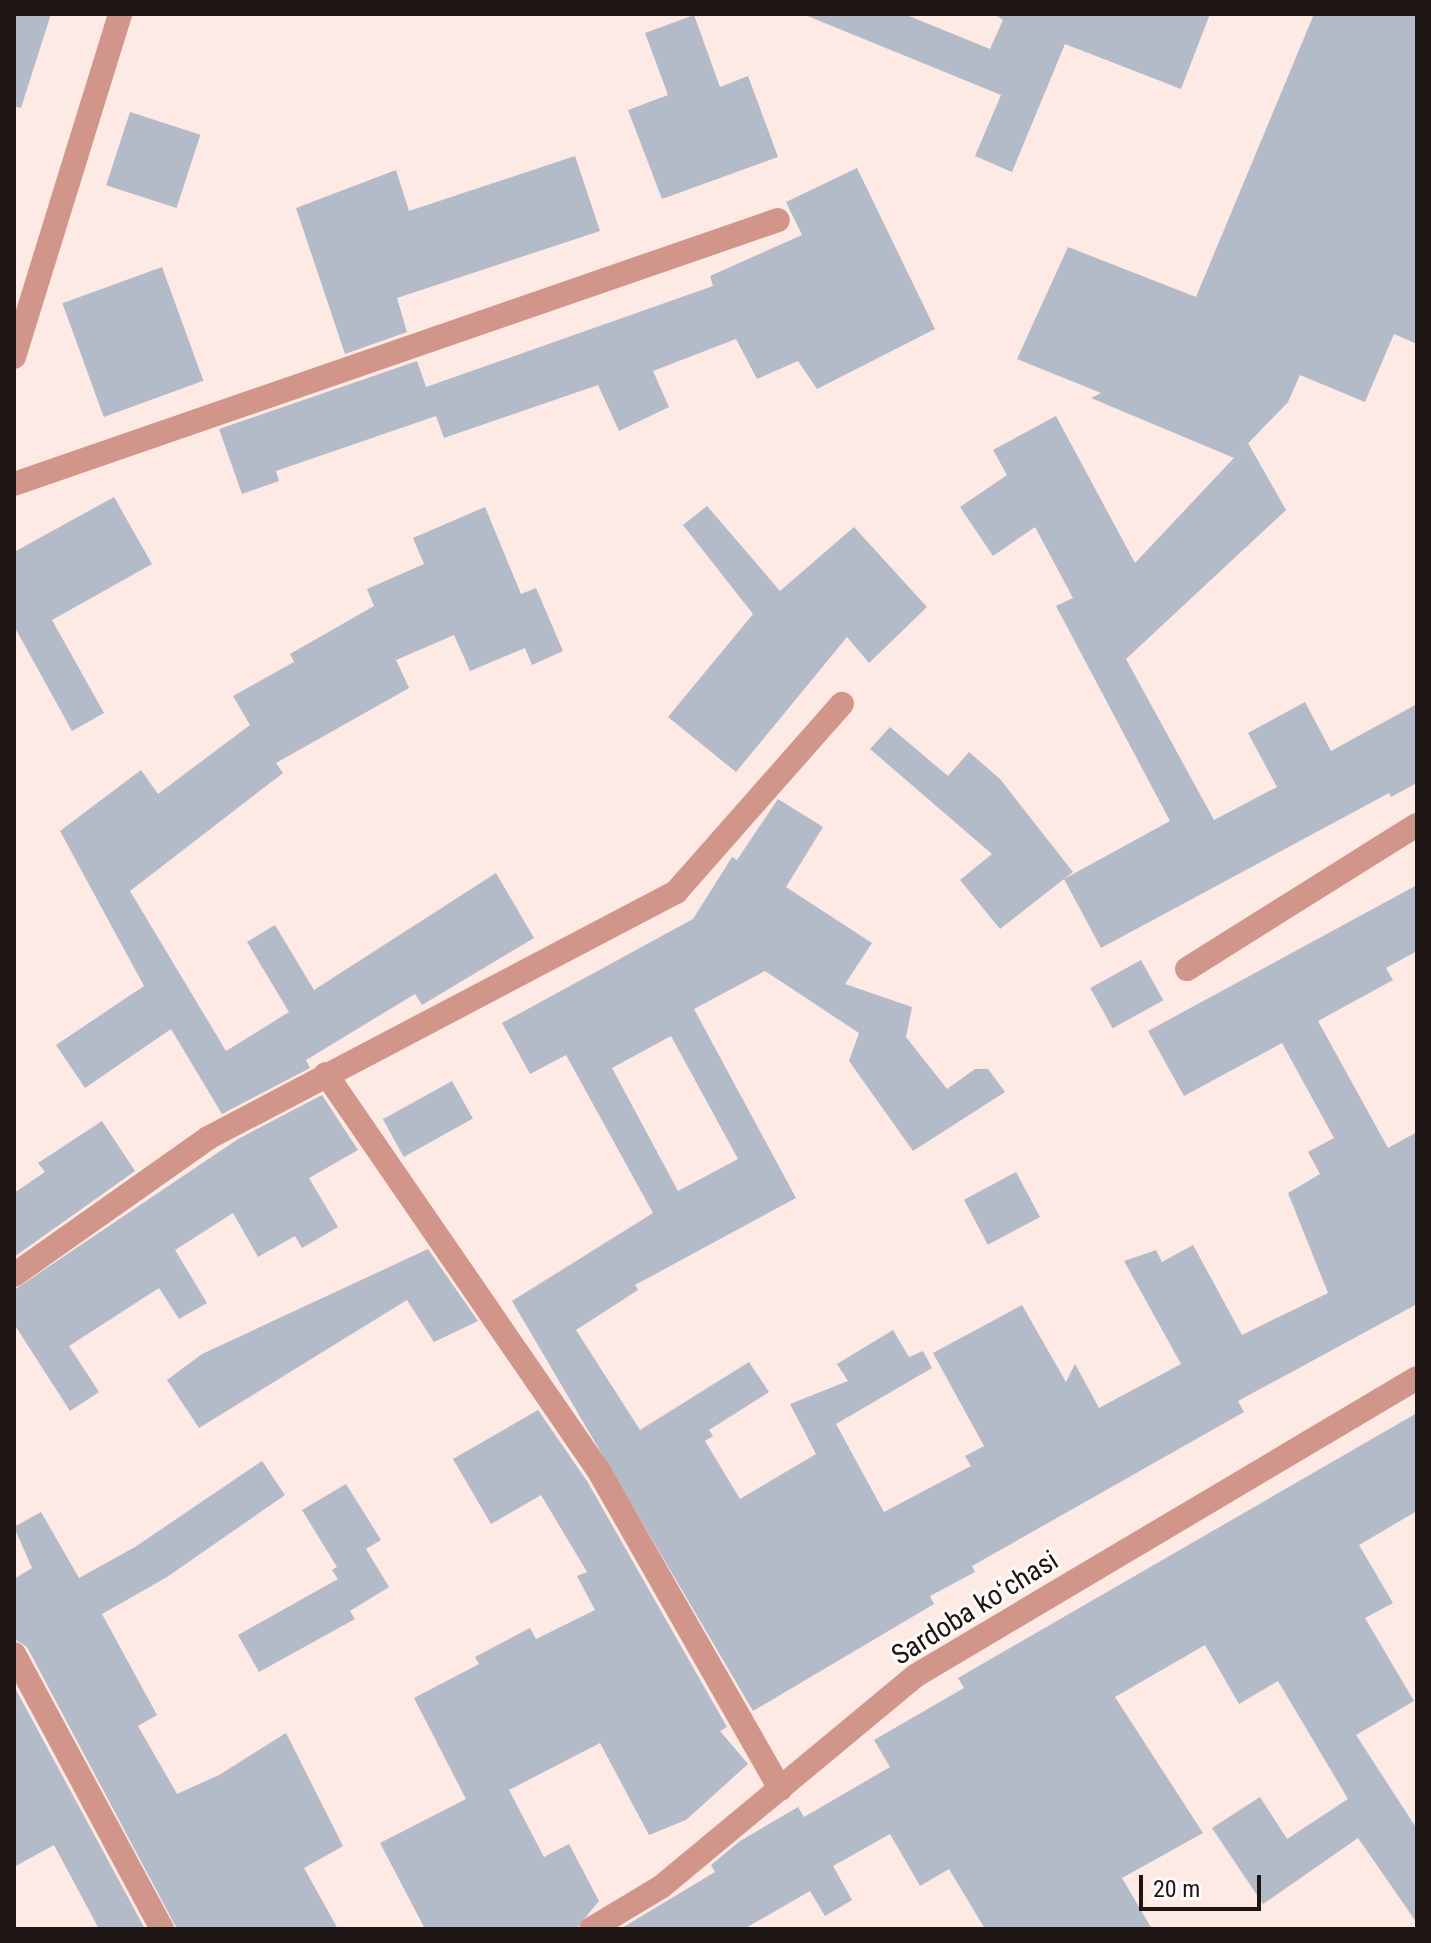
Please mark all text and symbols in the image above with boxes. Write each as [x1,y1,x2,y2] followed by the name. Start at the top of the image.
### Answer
[886,1543,1064,1673] street label: Sardoba koʻchasi
[1143,1859,1265,1909] scale bar
[1153,1875,1200,1903] text: 20 m

